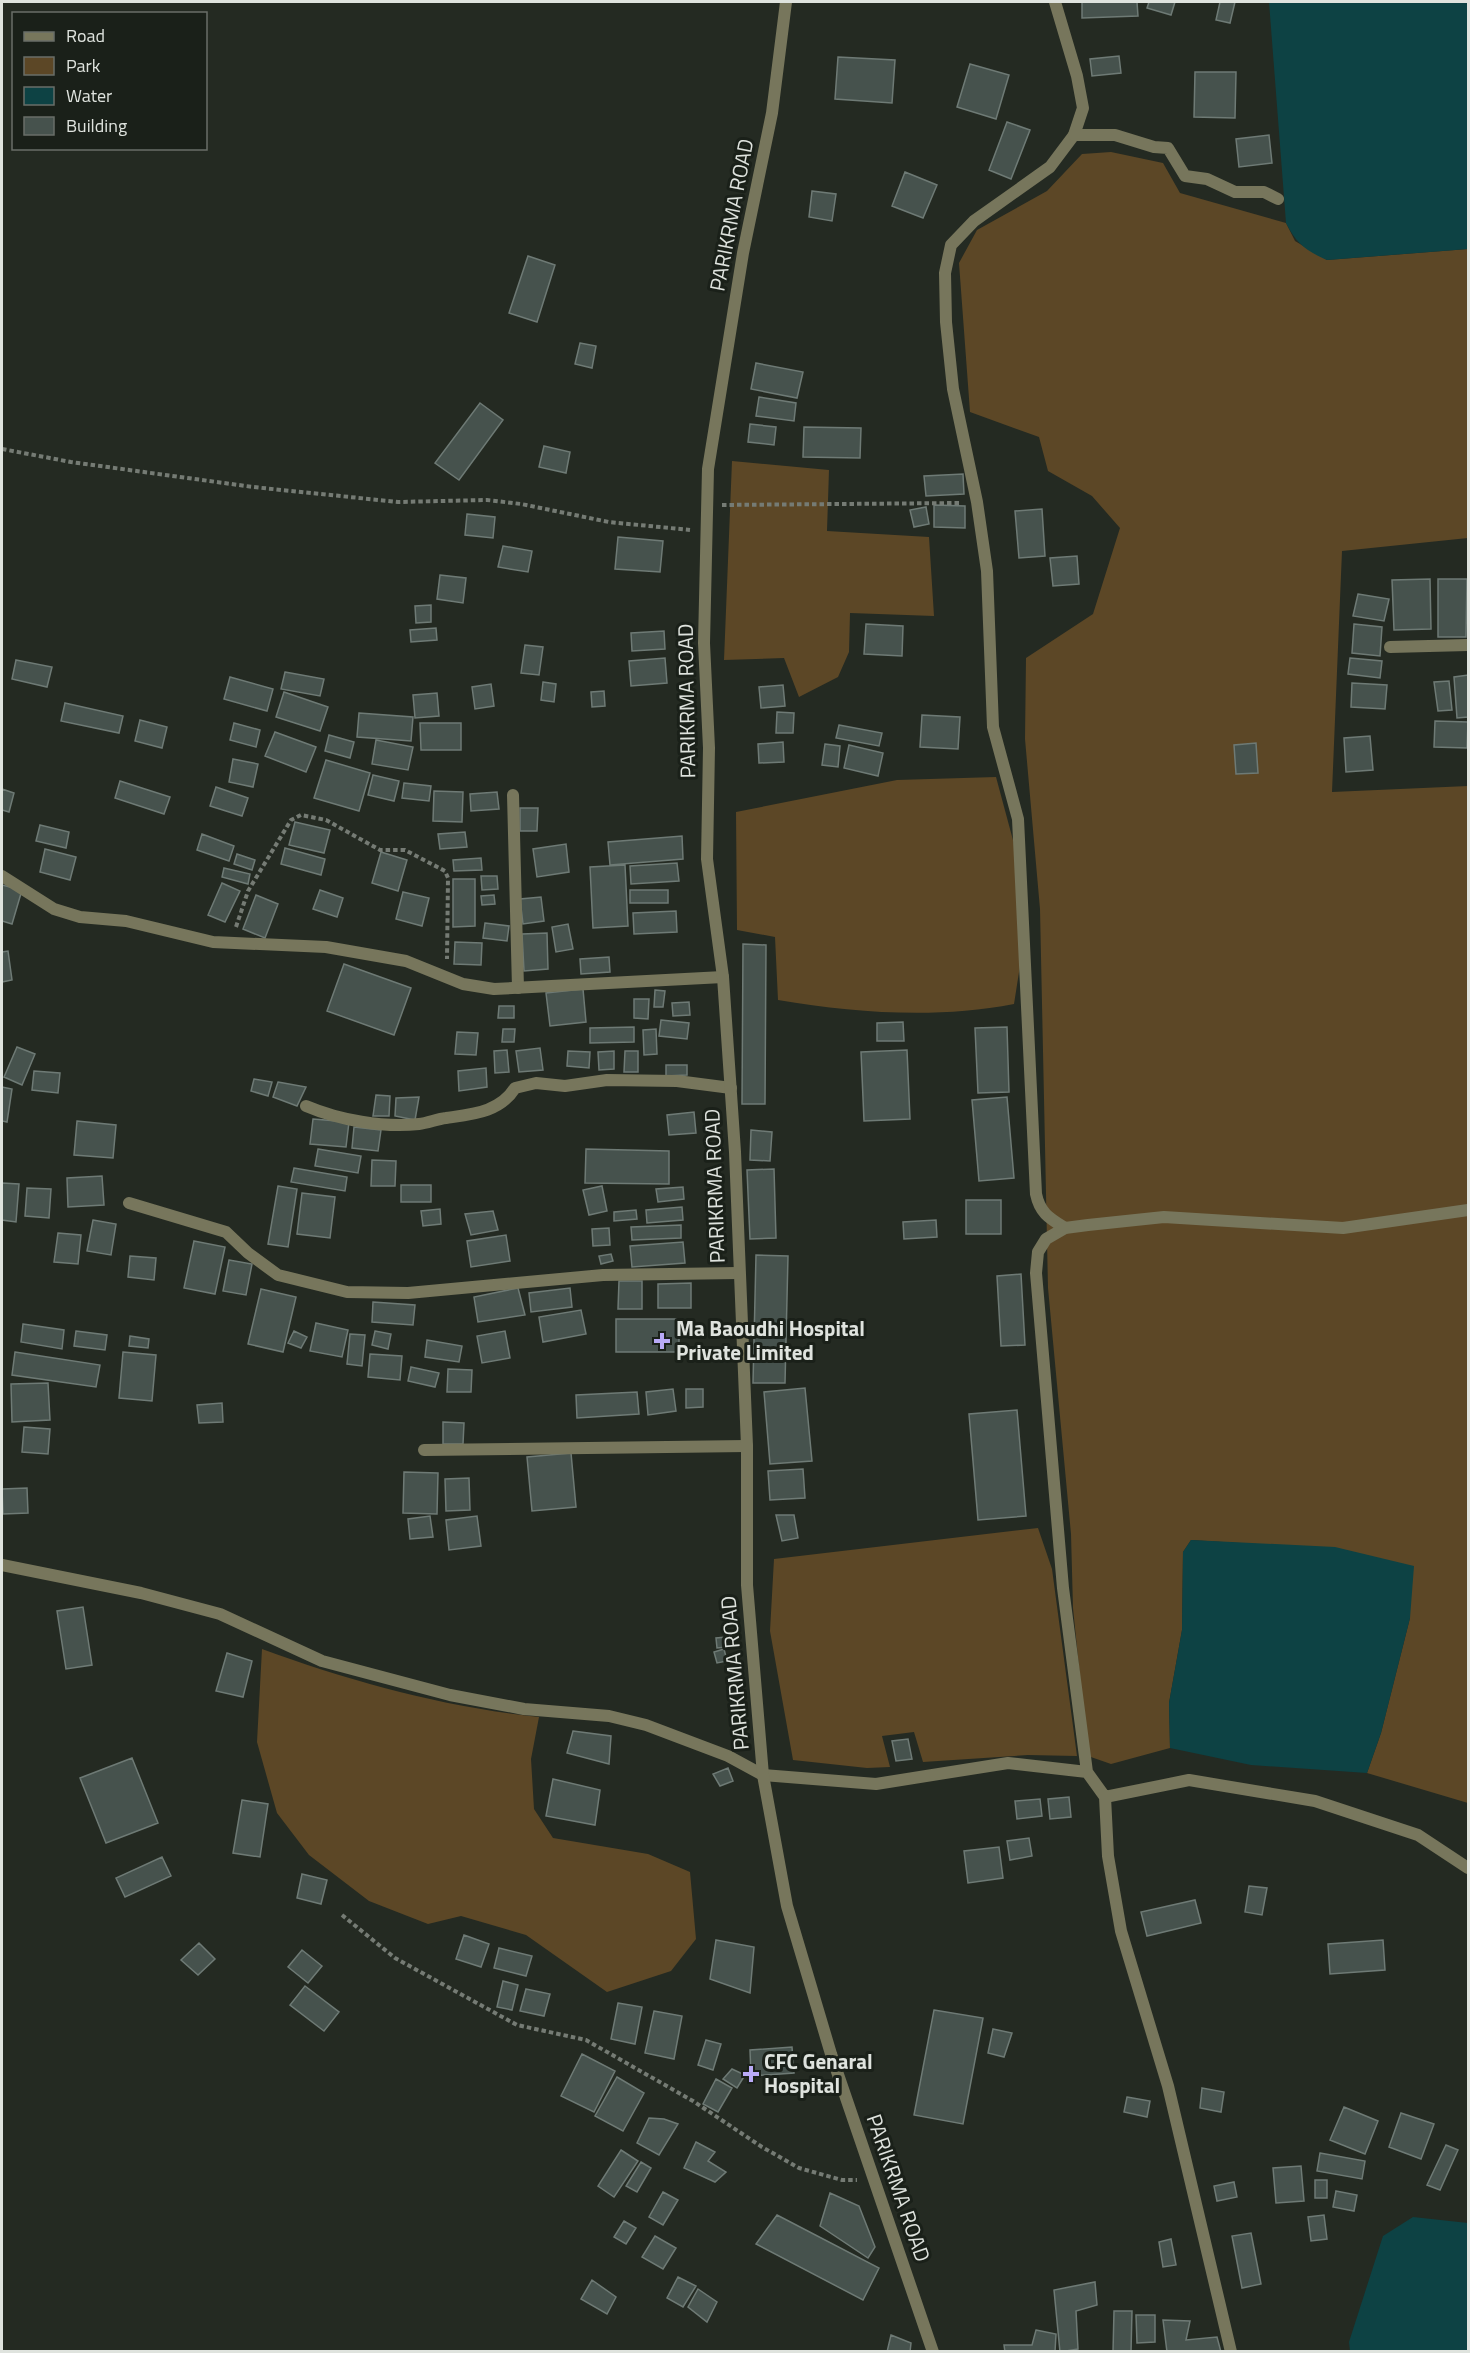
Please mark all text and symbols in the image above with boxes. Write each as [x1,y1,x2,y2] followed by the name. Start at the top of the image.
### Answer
[12,12,207,150] legend
[66,22,105,49] text: Road
[66,52,101,79] text: Park
[66,82,112,109] text: Water
[66,112,127,139] text: Building
[701,136,761,294] street label: PARIKRMA ROAD
[669,623,703,779] street label: PARIKRMA ROAD
[695,1108,733,1264] street label: PARIKRMA ROAD
[676,1312,865,1368] place label: Ma Baoudhi Hospital Private Limited
[653,1332,671,1350] marker: Ma Baoudhi Hospital Private Limited
[711,1595,757,1752] street label: PARIKRMA ROAD
[764,2045,873,2101] place label: CFC Genaral Hospital
[742,2065,760,2083] marker: CFC Genaral Hospital
[859,2109,939,2266] street label: PARIKRMA ROAD

